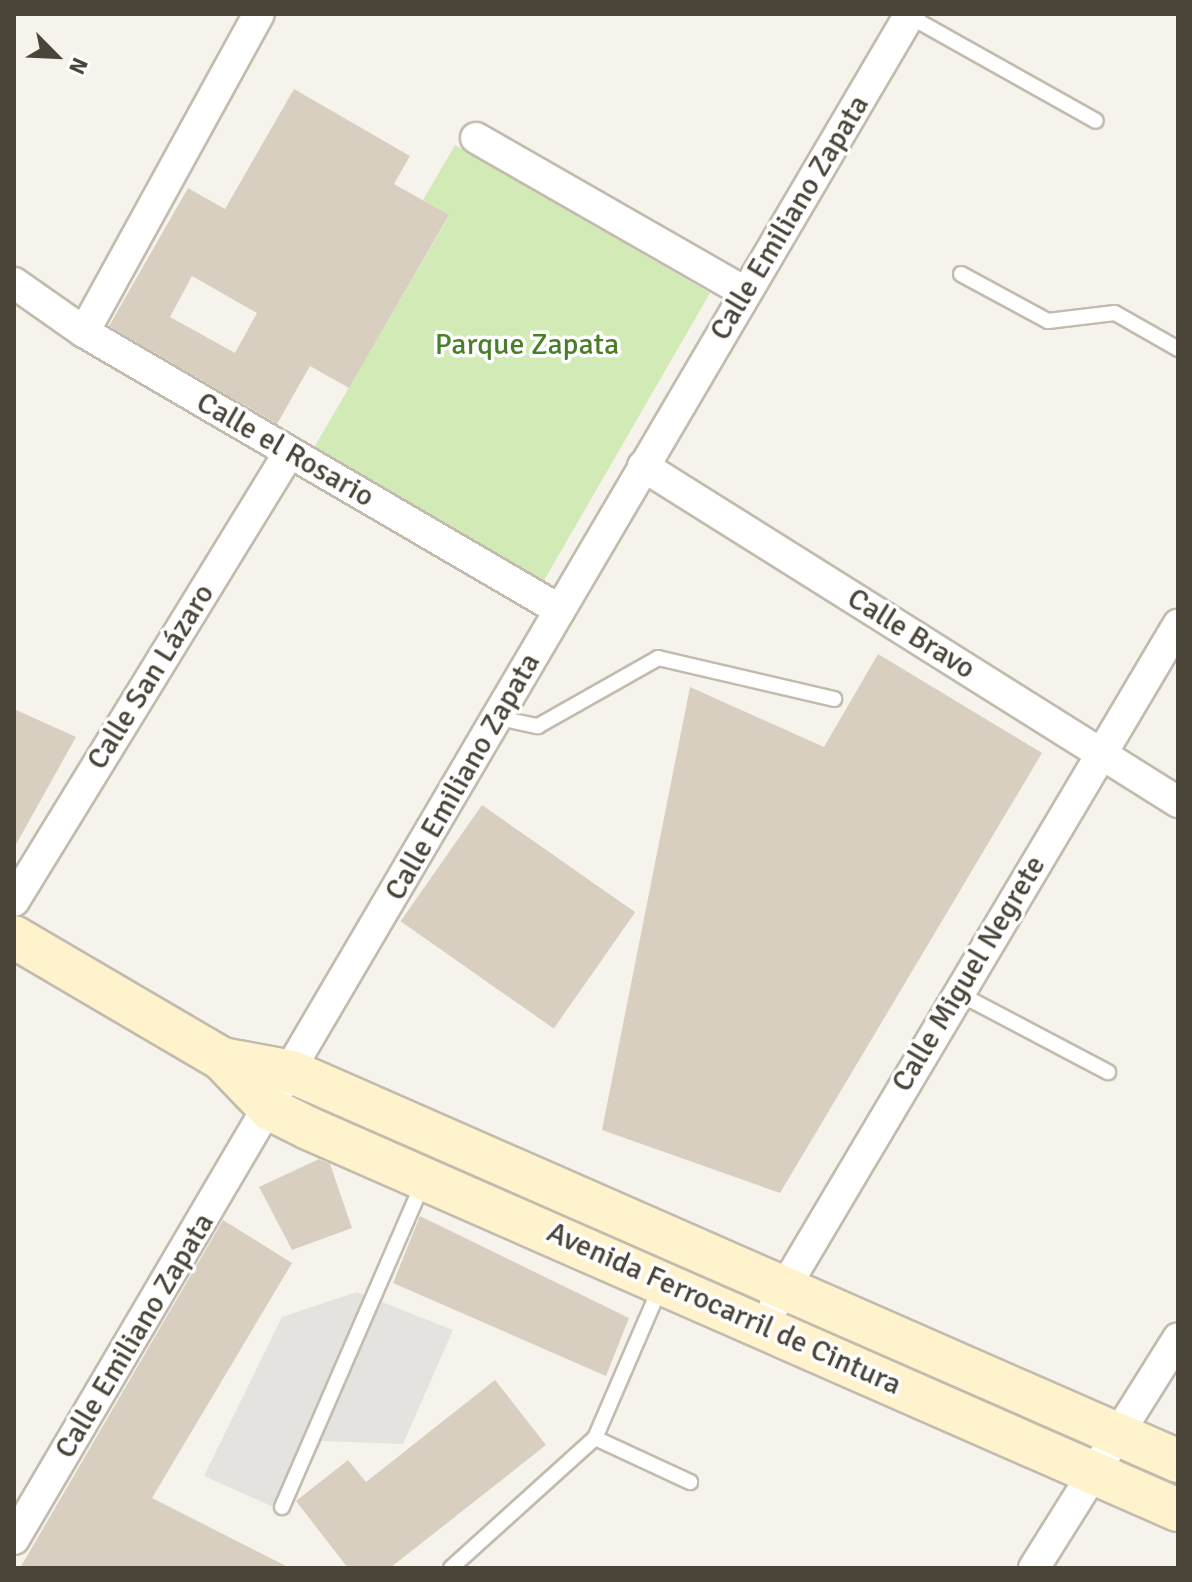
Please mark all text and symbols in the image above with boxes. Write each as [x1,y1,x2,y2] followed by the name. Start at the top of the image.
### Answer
[16,16,96,96] north arrow
[63,53,94,78] text: N
[703,89,877,347] street label: Calle Emiliano Zapata
[435,327,619,363] park label: Parque Zapata
[190,385,380,515] street label: Calle el Rosario
[80,578,222,776] street label: Calle San Lázaro
[840,581,982,687] street label: Calle Bravo
[378,647,548,907] street label: Calle Emiliano Zapata
[884,850,1054,1098] street label: Calle Miguel Negrete
[48,1207,222,1465] street label: Calle Emiliano Zapata
[541,1215,907,1403] street label: Avenida Ferrocarril de Cintura

